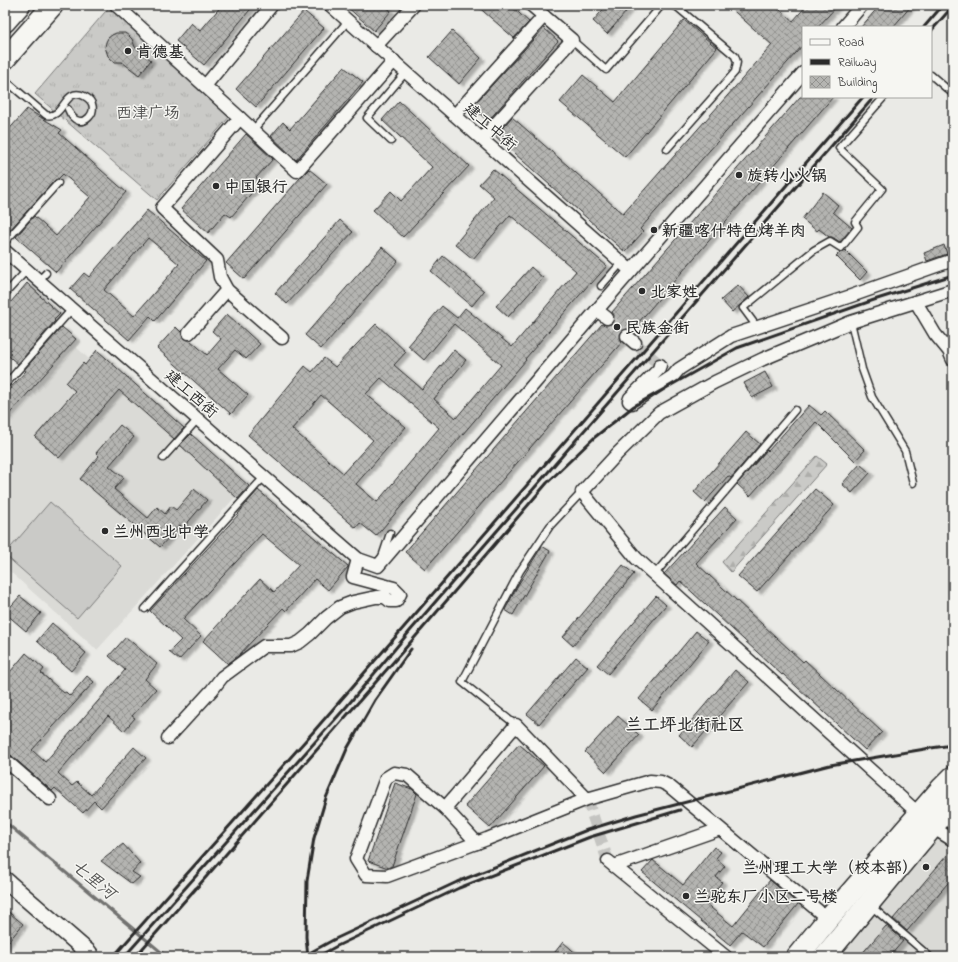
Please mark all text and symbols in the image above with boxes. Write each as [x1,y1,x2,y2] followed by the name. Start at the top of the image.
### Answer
[802,26,932,98] legend
[838,34,864,52] text: Road
[136,41,184,65] place label: 肯德基
[123,46,133,56] marker: 肯德基
[838,54,877,73] text: Railway
[837,74,877,93] text: Building
[458,97,522,158] street label: 建工中街
[116,102,180,126] park label: 西津广场
[747,165,827,189] place label: 旋转小火锅
[734,170,744,180] marker: 旋转小火锅
[224,176,288,200] place label: 中国银行
[211,181,221,191] marker: 中国银行
[662,220,806,244] place label: 新疆喀什特色烤羊肉
[649,225,659,235] marker: 新疆喀什特色烤羊肉
[650,281,698,305] place label: 北家姓
[637,286,647,296] marker: 北家姓
[625,317,689,341] place label: 民族金街
[612,322,622,332] marker: 民族金街
[159,364,223,425] street label: 建工西街
[113,521,209,545] place label: 兰州西北中学
[100,526,110,536] marker: 兰州西北中学
[626,713,745,738] district label: 兰工坪北街社区
[65,854,123,908] water label: 七里河
[742,857,918,881] place label: 兰州理工大学（校本部）
[921,862,931,872] marker: 兰州理工大学（校本部）
[694,886,838,910] place label: 兰驼东厂小区二号楼
[681,891,691,901] marker: 兰驼东厂小区二号楼

